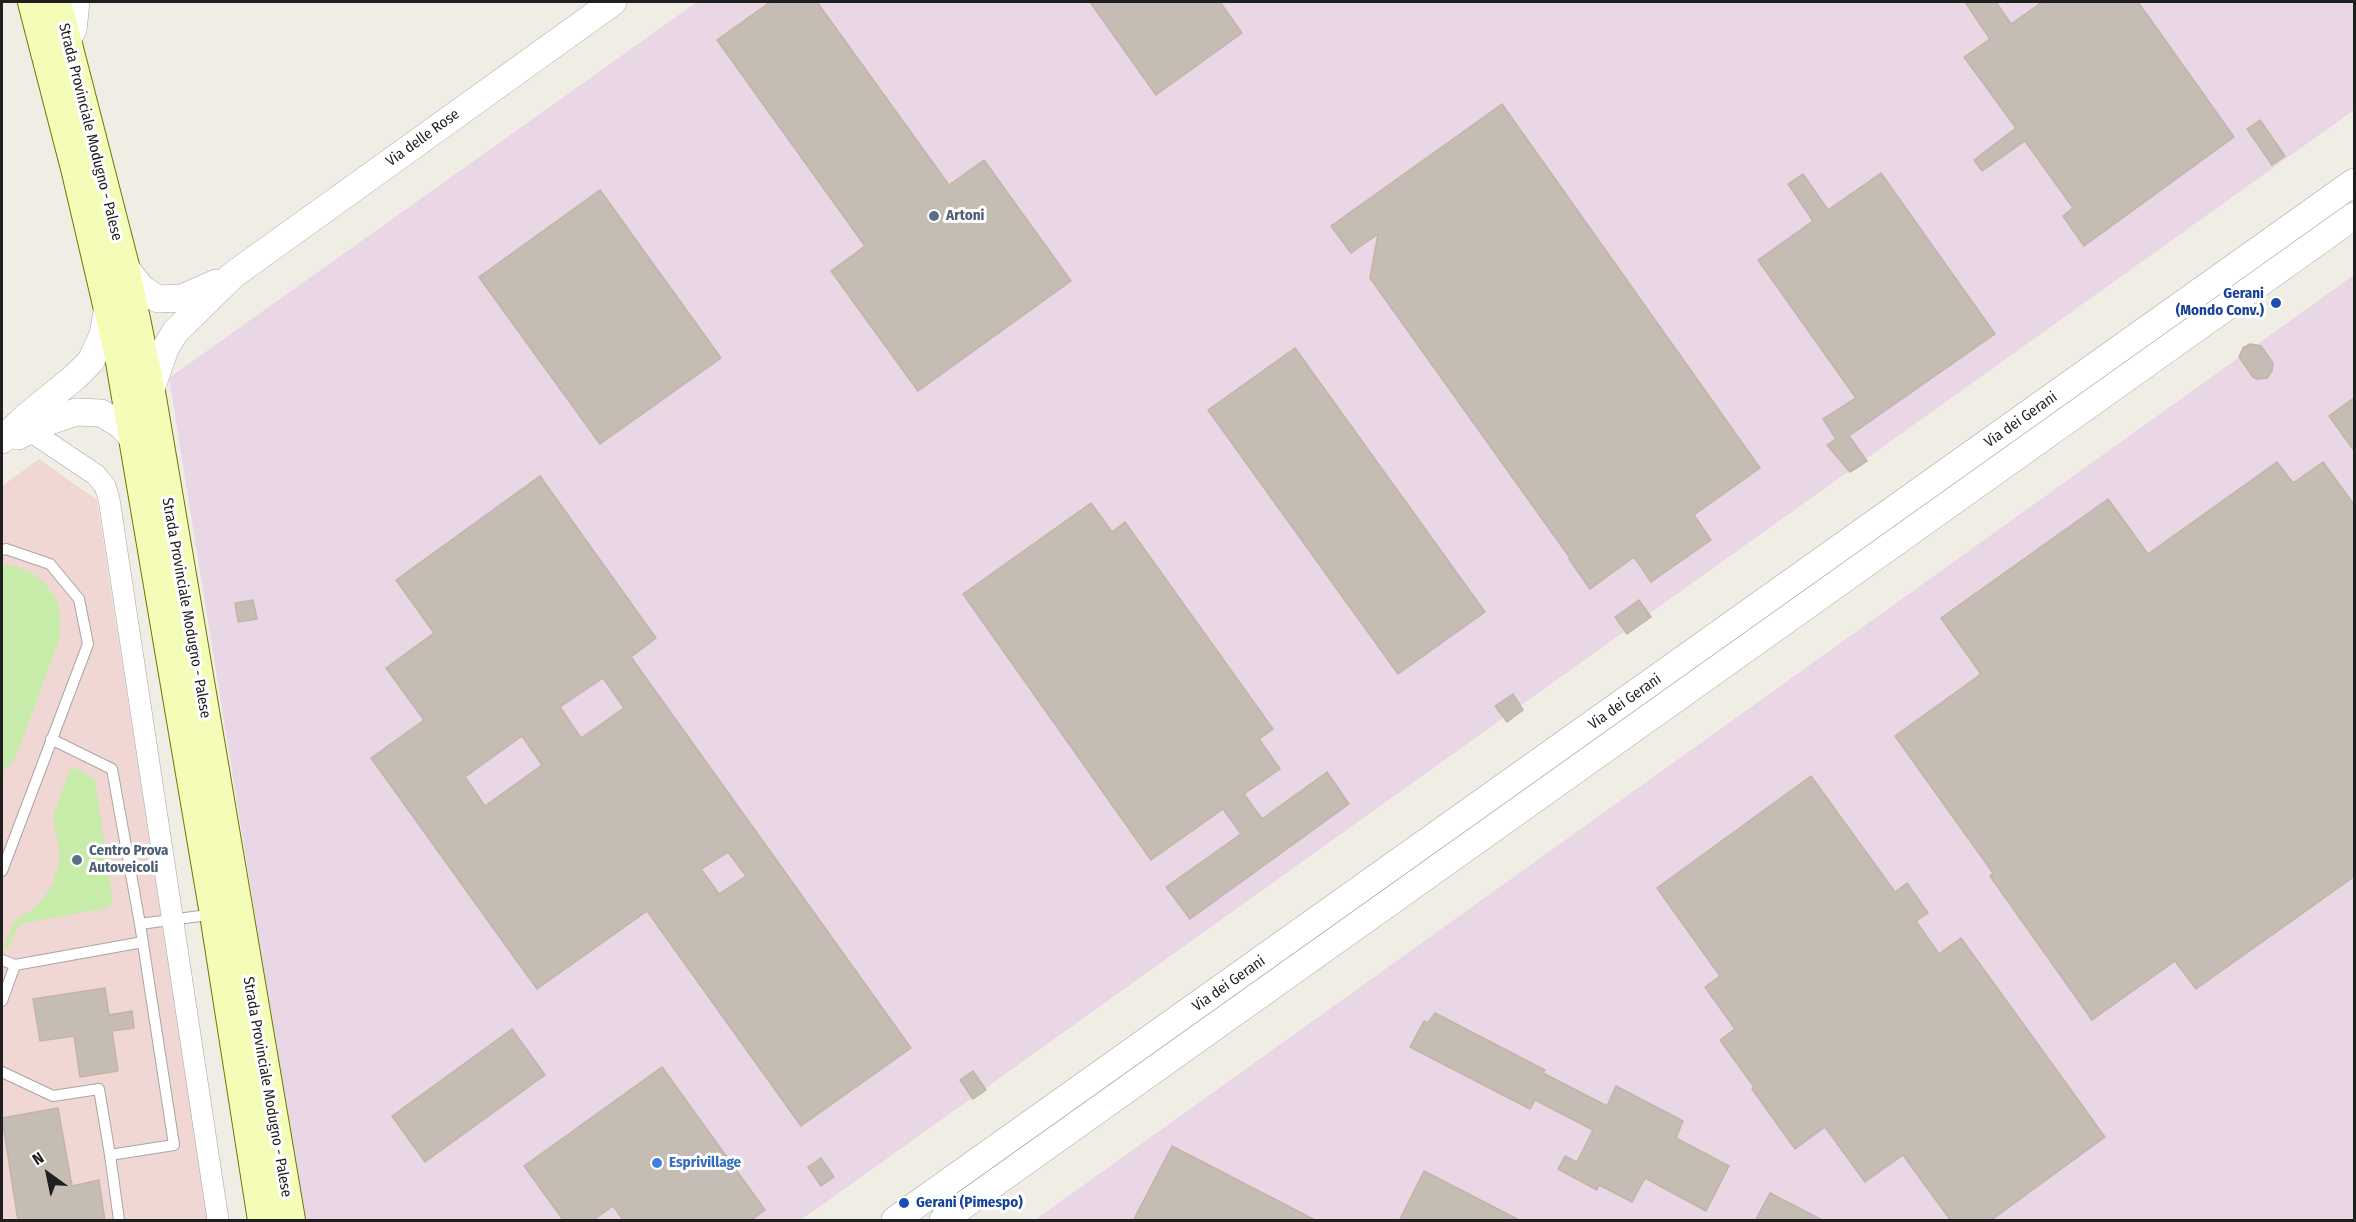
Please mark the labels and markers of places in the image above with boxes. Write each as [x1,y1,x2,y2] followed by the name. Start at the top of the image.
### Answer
[946,207,984,225] place label: Artoni
[927,209,941,223] marker: Artoni
[2176,285,2264,320] place label: Gerani (Mondo Conv.)
[2269,296,2283,310] marker: Gerani (Mondo Conv.)
[89,842,169,877] place label: Centro Prova Autoveicoli
[70,853,84,867] marker: Centro Prova Autoveicoli
[669,1154,741,1172] place label: Esprivillage
[650,1156,664,1170] marker: Esprivillage
[916,1194,1023,1212] place label: Gerani (Pimespo)
[897,1196,911,1210] marker: Gerani (Pimespo)

